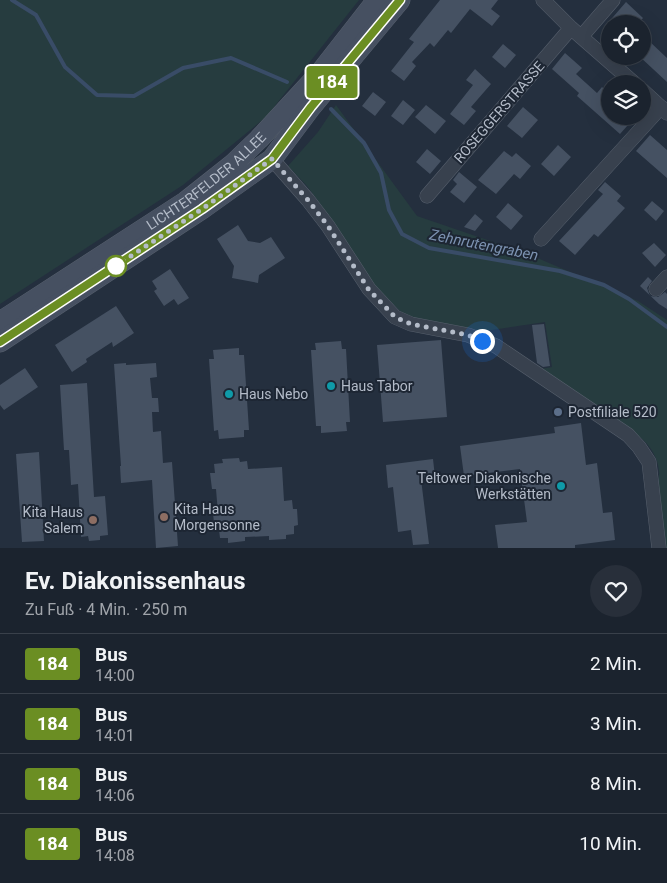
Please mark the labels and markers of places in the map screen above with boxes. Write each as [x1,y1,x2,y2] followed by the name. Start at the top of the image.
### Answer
[105,255,127,277] unlabelled marker
[341,378,413,394] place label: Haus Tabor
[325,380,337,392] marker: Haus Tabor
[239,386,308,402] place label: Haus Nebo
[223,388,235,400] marker: Haus Nebo
[568,404,657,420] place label: Postfiliale 520
[552,406,564,418] marker: Postfiliale 520
[418,470,551,502] place label: Teltower Diakonische Werkstätten
[555,480,567,492] marker: Teltower Diakonische Werkstätten
[174,501,260,533] place label: Kita Haus Morgensonne
[23,504,83,536] place label: Kita Haus Salem
[158,511,170,523] marker: Kita Haus Morgensonne
[87,514,99,526] marker: Kita Haus Salem

